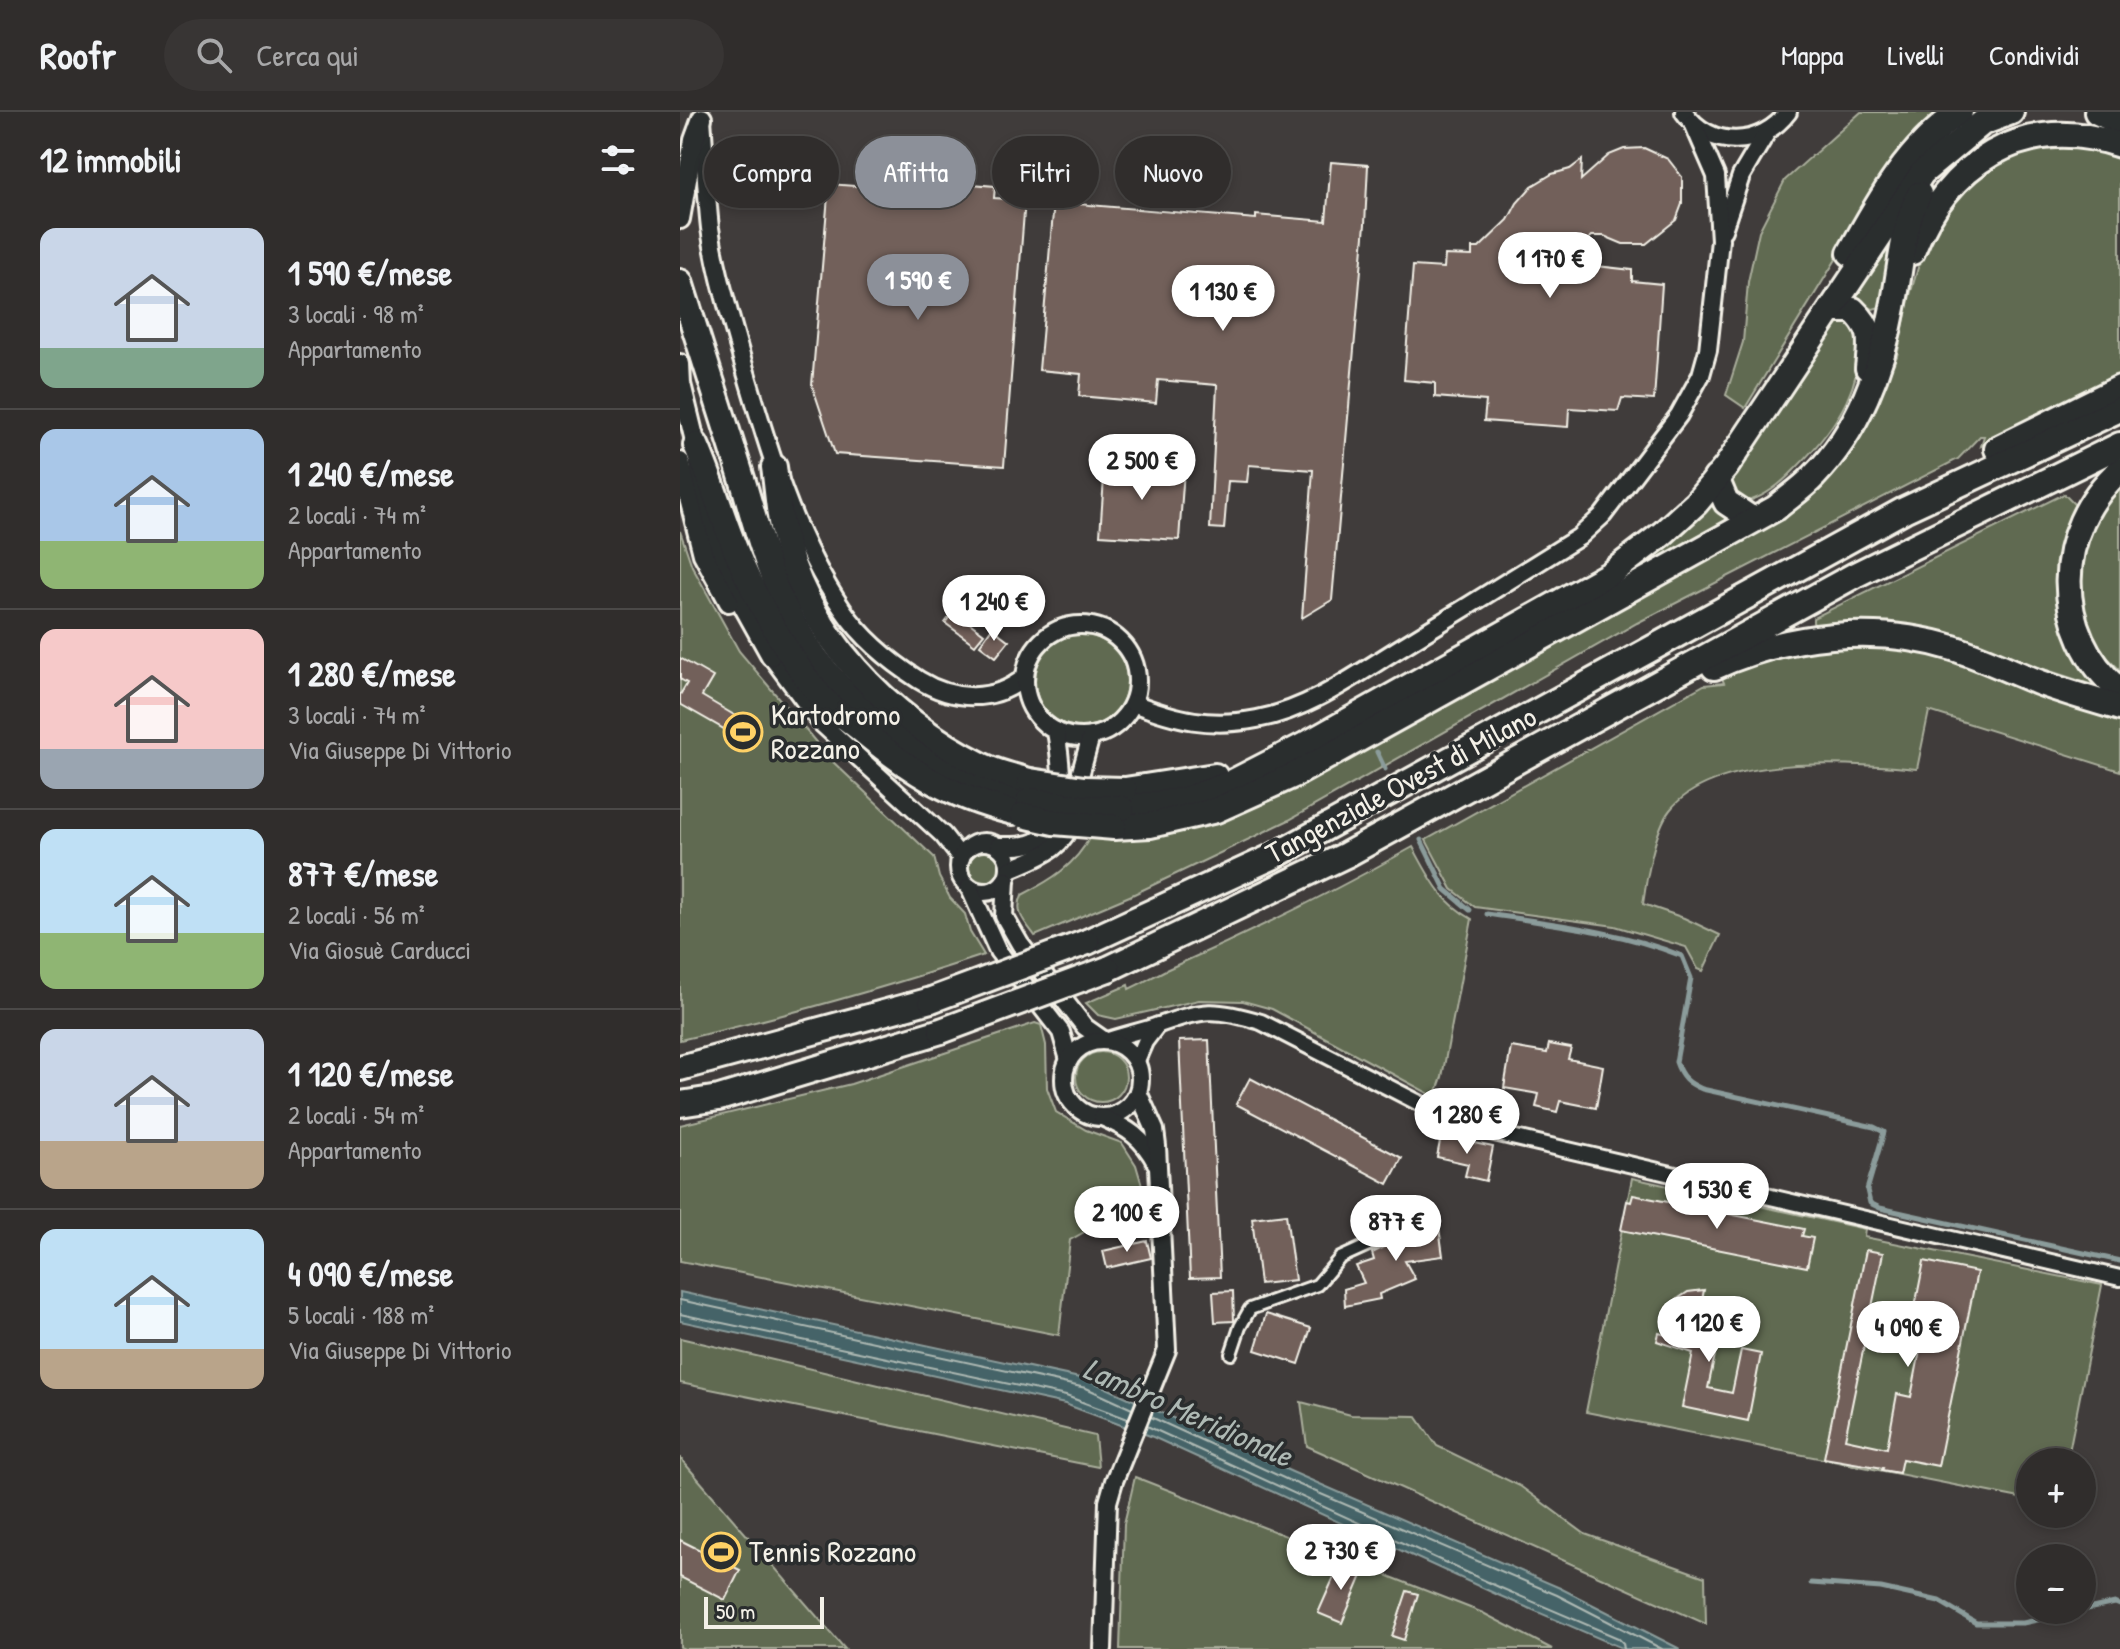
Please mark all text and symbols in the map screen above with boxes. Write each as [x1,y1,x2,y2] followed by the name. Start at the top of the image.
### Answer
[164,19,724,91] search box
[40,29,116,81] text: Roofr
[192,33,236,77] icon: search
[256,35,359,75] text: Cerca qui
[1781,36,1843,74] text: Mappa
[1887,36,1945,74] text: Livelli
[1989,36,2080,74] text: Condividi
[704,136,839,208] chip: Compra
[855,136,976,208] chip: Affitta
[992,136,1099,208] chip: Filtri
[1115,136,1231,208] chip: Nuovo
[40,137,182,183] text: 12 immobili
[596,138,640,182] icon: filters
[1476,232,1624,300] pin: 1 170 €
[1516,240,1584,275] text: 1 170 €
[288,250,452,296] text: 1 590 €/mese
[844,254,992,322] pin: 1 590 €
[104,260,200,356] icon: home
[885,262,951,297] text: 1 590 €
[1149,265,1297,333] pin: 1 130 €
[1190,273,1256,308] text: 1 130 €
[288,296,424,331] text: 3 locali · 98 m²
[288,331,421,366] text: Appartamento
[1068,434,1216,502] pin: 2 500 €
[1107,442,1177,477] text: 2 500 €
[288,451,454,497] text: 1 240 €/mese
[104,461,200,557] icon: home
[288,497,426,532] text: 2 locali · 74 m²
[288,532,421,567] text: Appartamento
[920,575,1068,643] pin: 1 240 €
[960,583,1028,618] text: 1 240 €
[288,651,456,697] text: 1 280 €/mese
[104,661,200,757] icon: home
[771,694,900,768] place label: Kartodromo Rozzano
[1258,696,1543,872] street label: Tangenziale Ovest di Milano
[288,697,425,732] text: 3 locali · 74 m²
[722,711,764,753] sports icon: Kartodromo Rozzano
[288,732,512,767] text: Via Giuseppe Di Vittorio
[288,851,438,897] text: 877 €/mese
[104,861,200,957] icon: home
[288,897,425,932] text: 2 locali · 56 m²
[288,932,471,967] text: Via Giosuè Carducci
[288,1051,453,1097] text: 1 120 €/mese
[104,1061,200,1157] icon: home
[1393,1088,1541,1156] pin: 1 280 €
[1433,1096,1501,1131] text: 1 280 €
[288,1097,424,1132] text: 2 locali · 54 m²
[288,1132,421,1167] text: Appartamento
[1643,1163,1791,1231] pin: 1 530 €
[1683,1171,1751,1206] text: 1 530 €
[1053,1186,1201,1254] pin: 2 100 €
[1092,1194,1162,1229] text: 2 100 €
[1340,1195,1452,1263] pin: 877 €
[1368,1203,1424,1238] text: 877 €
[288,1251,453,1297] text: 4 090 €/mese
[104,1261,200,1357] icon: home
[1635,1296,1783,1364] pin: 1 120 €
[288,1297,434,1332] text: 5 locali · 188 m²
[1834,1301,1982,1369] pin: 4 090 €
[1675,1304,1743,1339] text: 1 120 €
[1874,1309,1942,1344] text: 4 090 €
[288,1332,512,1367] text: Via Giuseppe Di Vittorio
[1077,1346,1300,1477] water label: Lambro Meridionale
[2016,1448,2096,1624] map controls
[2016,1448,2096,1528] button: +
[1267,1524,1415,1592] pin: 2 730 €
[700,1531,742,1573] sports icon: Tennis Rozzano
[749,1531,916,1571] place label: Tennis Rozzano
[1305,1532,1377,1567] text: 2 730 €
[2016,1544,2096,1624] button: −
[704,1593,824,1629] scale bar
[716,1596,755,1626] text: 50 m

